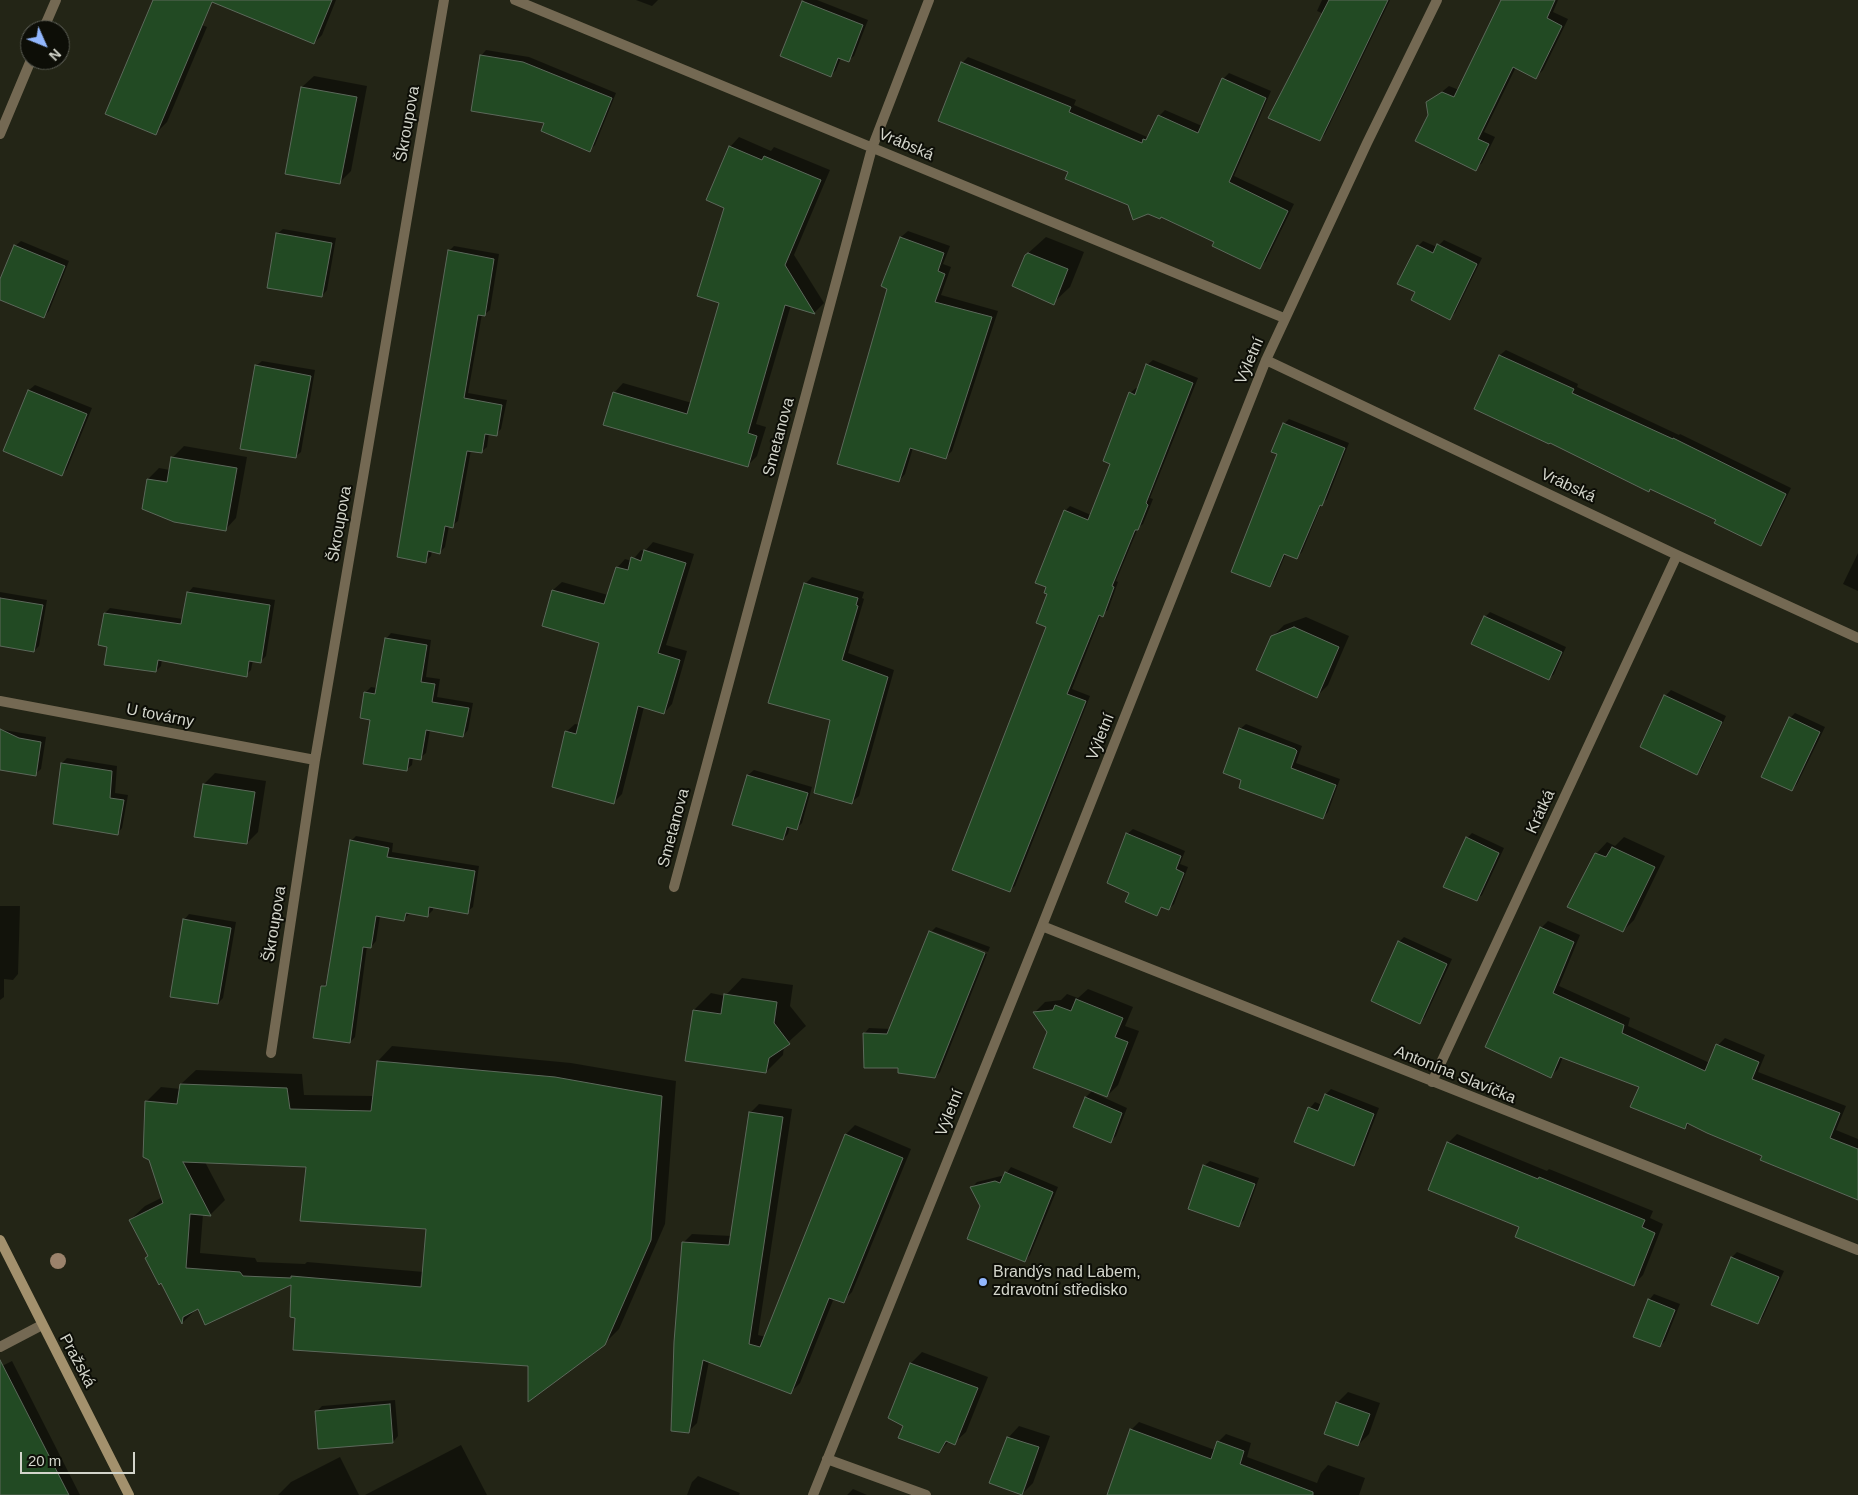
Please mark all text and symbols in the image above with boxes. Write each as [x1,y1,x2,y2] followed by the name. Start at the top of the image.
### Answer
[20,20,70,70] north arrow
[46,46,64,64] text: N
[392,85,424,163] street label: Škroupova
[876,125,936,165] street label: Vrábská
[1232,335,1268,387] street label: Výletní
[759,395,799,479] street label: Smetanova
[1538,465,1598,507] street label: Vrábská
[324,485,356,563] street label: Škroupova
[125,700,195,732] street label: U továrny
[1083,711,1119,763] street label: Výletní
[654,786,694,870] street label: Smetanova
[1523,787,1559,837] street label: Krátká
[260,885,290,963] street label: Škroupova
[1392,1042,1518,1108] street label: Antonína Slavíčka
[932,1087,968,1139] street label: Výletní
[993,1263,1141,1301] place label: Brandýs nad Labem, zdravotní středisko
[977,1276,989,1288] marker: Brandýs nad Labem, zdravotní středisko
[55,1331,99,1391] street label: Pražská
[22,1442,138,1474] scale bar
[28,1452,61,1469] text: 20 m

